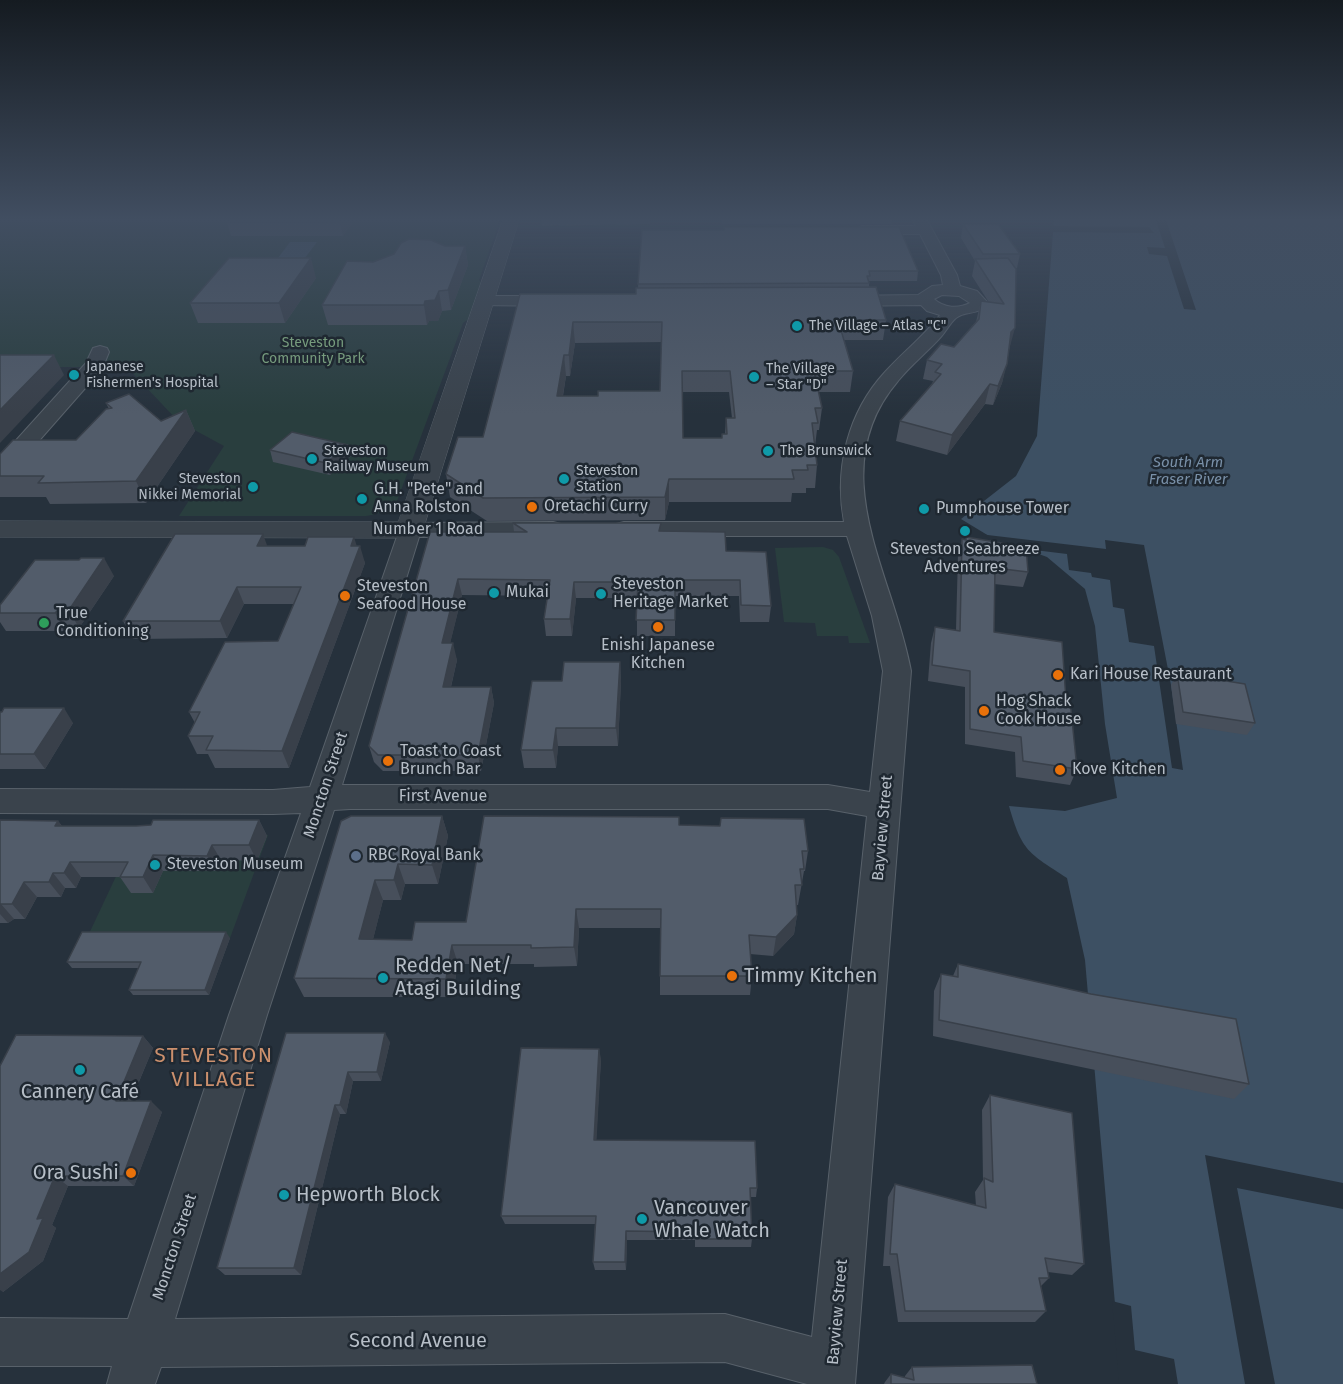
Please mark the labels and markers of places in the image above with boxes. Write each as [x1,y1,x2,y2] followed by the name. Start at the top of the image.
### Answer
[809,318,946,334] place label: The Village – Atlas "C"
[790,319,804,333] marker: The Village – Atlas "C"
[86,359,218,392] place label: Japanese Fishermen's Hospital
[766,361,835,394] place label: The Village – Star "D"
[67,368,81,382] marker: Japanese Fishermen's Hospital
[747,370,761,384] marker: The Village – Star "D"
[324,443,429,476] place label: Steveston Railway Museum
[780,443,871,459] place label: The Brunswick
[761,444,775,458] marker: The Brunswick
[305,452,319,466] marker: Steveston Railway Museum
[576,463,638,496] place label: Steveston Station
[138,471,241,503] place label: Steveston Nikkei Memorial
[557,472,571,486] marker: Steveston Station
[246,480,260,494] marker: Steveston Nikkei Memorial
[374,480,483,518] place label: G.H. "Pete" and Anna Rolston
[355,492,369,506] marker: G.H. "Pete" and Anna Rolston
[544,497,648,517] place label: Oretachi Curry
[936,499,1069,519] place label: Pumphouse Tower
[525,500,539,514] marker: Oretachi Curry
[917,502,931,516] marker: Pumphouse Tower
[958,524,972,538] marker: Steveston Seabreeze Adventures
[890,540,1040,578] place label: Steveston Seabreeze Adventures
[613,575,728,613] place label: Steveston Heritage Market
[357,577,466,615] place label: Steveston Seafood House
[506,583,549,603] place label: Mukai
[487,586,501,600] marker: Mukai
[594,587,608,601] marker: Steveston Heritage Market
[338,589,352,603] marker: Steveston Seafood House
[56,604,149,642] place label: True Conditioning
[37,616,51,630] marker: True Conditioning
[651,620,665,634] marker: Enishi Japanese Kitchen
[601,636,715,674] place label: Enishi Japanese Kitchen
[1070,665,1232,685] place label: Kari House Restaurant
[1051,668,1065,682] marker: Kari House Restaurant
[996,692,1081,730] place label: Hog Shack Cook House
[977,704,991,718] marker: Hog Shack Cook House
[400,742,501,780] place label: Toast to Coast Brunch Bar
[381,754,395,768] marker: Toast to Coast Brunch Bar
[1072,760,1166,780] place label: Kove Kitchen
[1053,763,1067,777] marker: Kove Kitchen
[368,846,480,866] place label: RBC Royal Bank
[349,849,363,863] marker: RBC Royal Bank
[167,855,303,875] place label: Steveston Museum
[148,858,162,872] marker: Steveston Museum
[395,954,520,1001] place label: Redden Net/ Atagi Building
[744,964,877,988] place label: Timmy Kitchen
[725,969,739,983] marker: Timmy Kitchen
[376,971,390,985] marker: Redden Net/ Atagi Building
[73,1063,87,1077] marker: Cannery Café
[21,1080,139,1104] place label: Cannery Café
[33,1161,119,1185] place label: Ora Sushi
[124,1166,138,1180] marker: Ora Sushi
[296,1183,440,1207] place label: Hepworth Block
[277,1188,291,1202] marker: Hepworth Block
[654,1196,770,1243] place label: Vancouver Whale Watch
[635,1212,649,1226] marker: Vancouver Whale Watch

